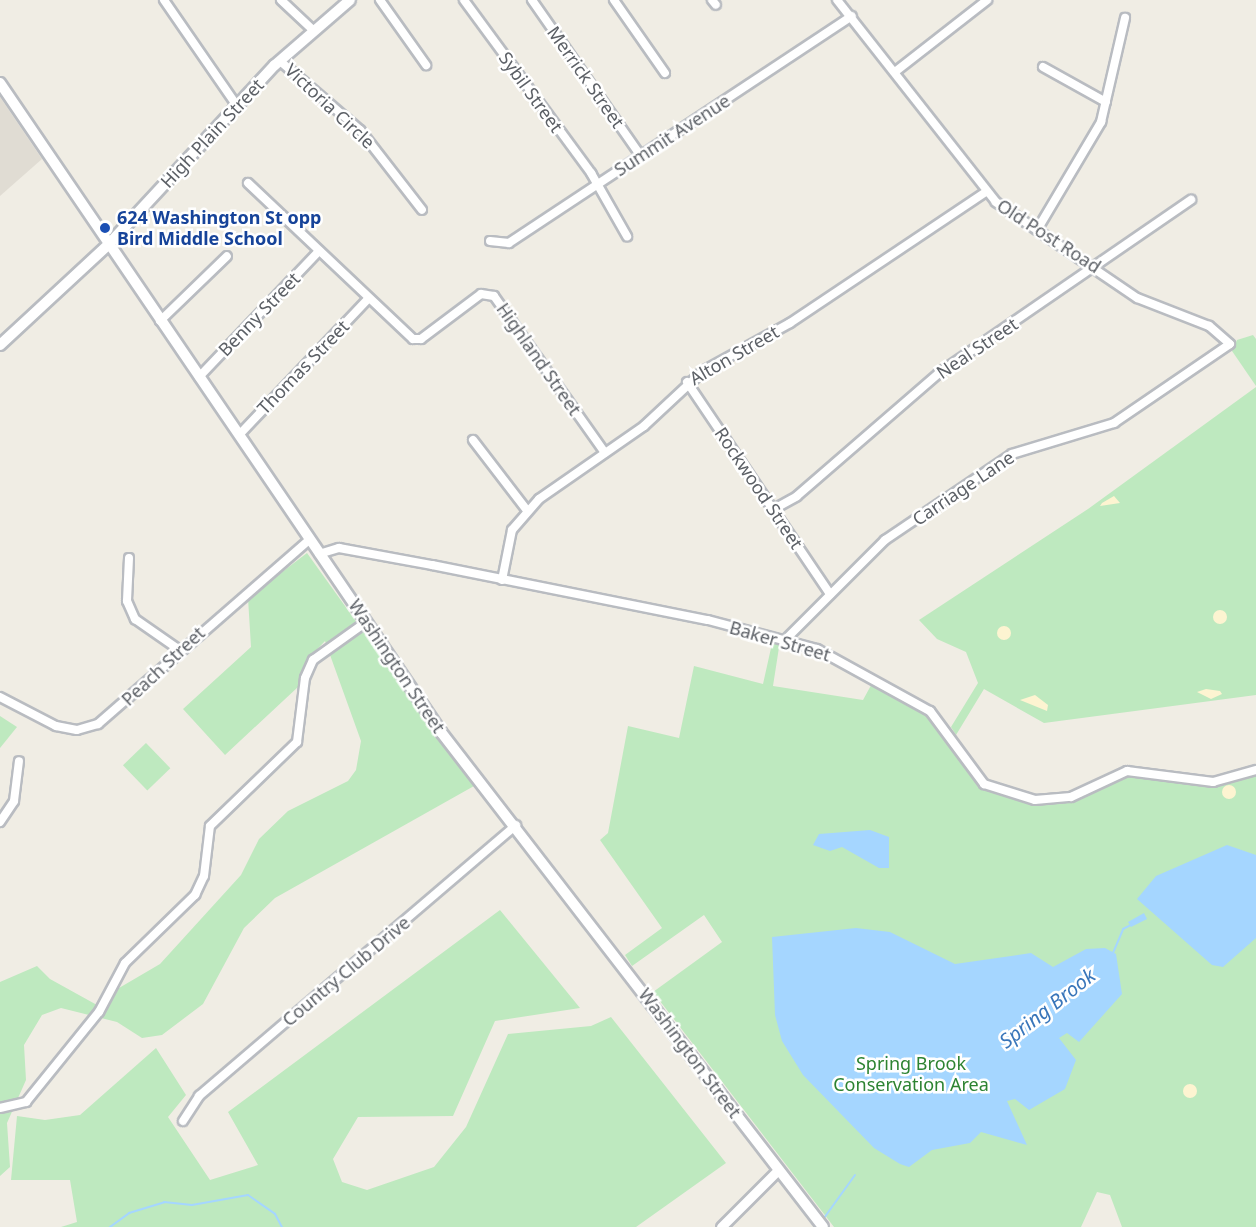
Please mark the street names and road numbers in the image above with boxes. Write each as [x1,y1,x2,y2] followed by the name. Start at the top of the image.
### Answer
[543,22,629,132] street label: Merrick Street
[495,47,567,137] street label: Sybil Street
[281,59,379,153] street label: Victoria Circle
[156,74,268,192] street label: High Plain Street
[610,90,734,180] street label: Summit Avenue
[993,194,1105,278] street label: Old Post Road
[214,268,304,360] street label: Benny Street
[492,299,586,419] street label: Highland Street
[932,313,1022,383] street label: Neal Street
[253,315,353,419] street label: Thomas Street
[685,321,783,389] street label: Alton Street
[710,423,808,553] street label: Rockwood Street
[908,446,1018,530] street label: Carriage Lane
[344,595,450,737] street label: Washington Street
[727,616,833,666] street label: Baker Street
[117,622,209,710] street label: Peach Street
[278,911,414,1031] street label: Country Club Drive
[634,984,746,1122] street label: Washington Street

